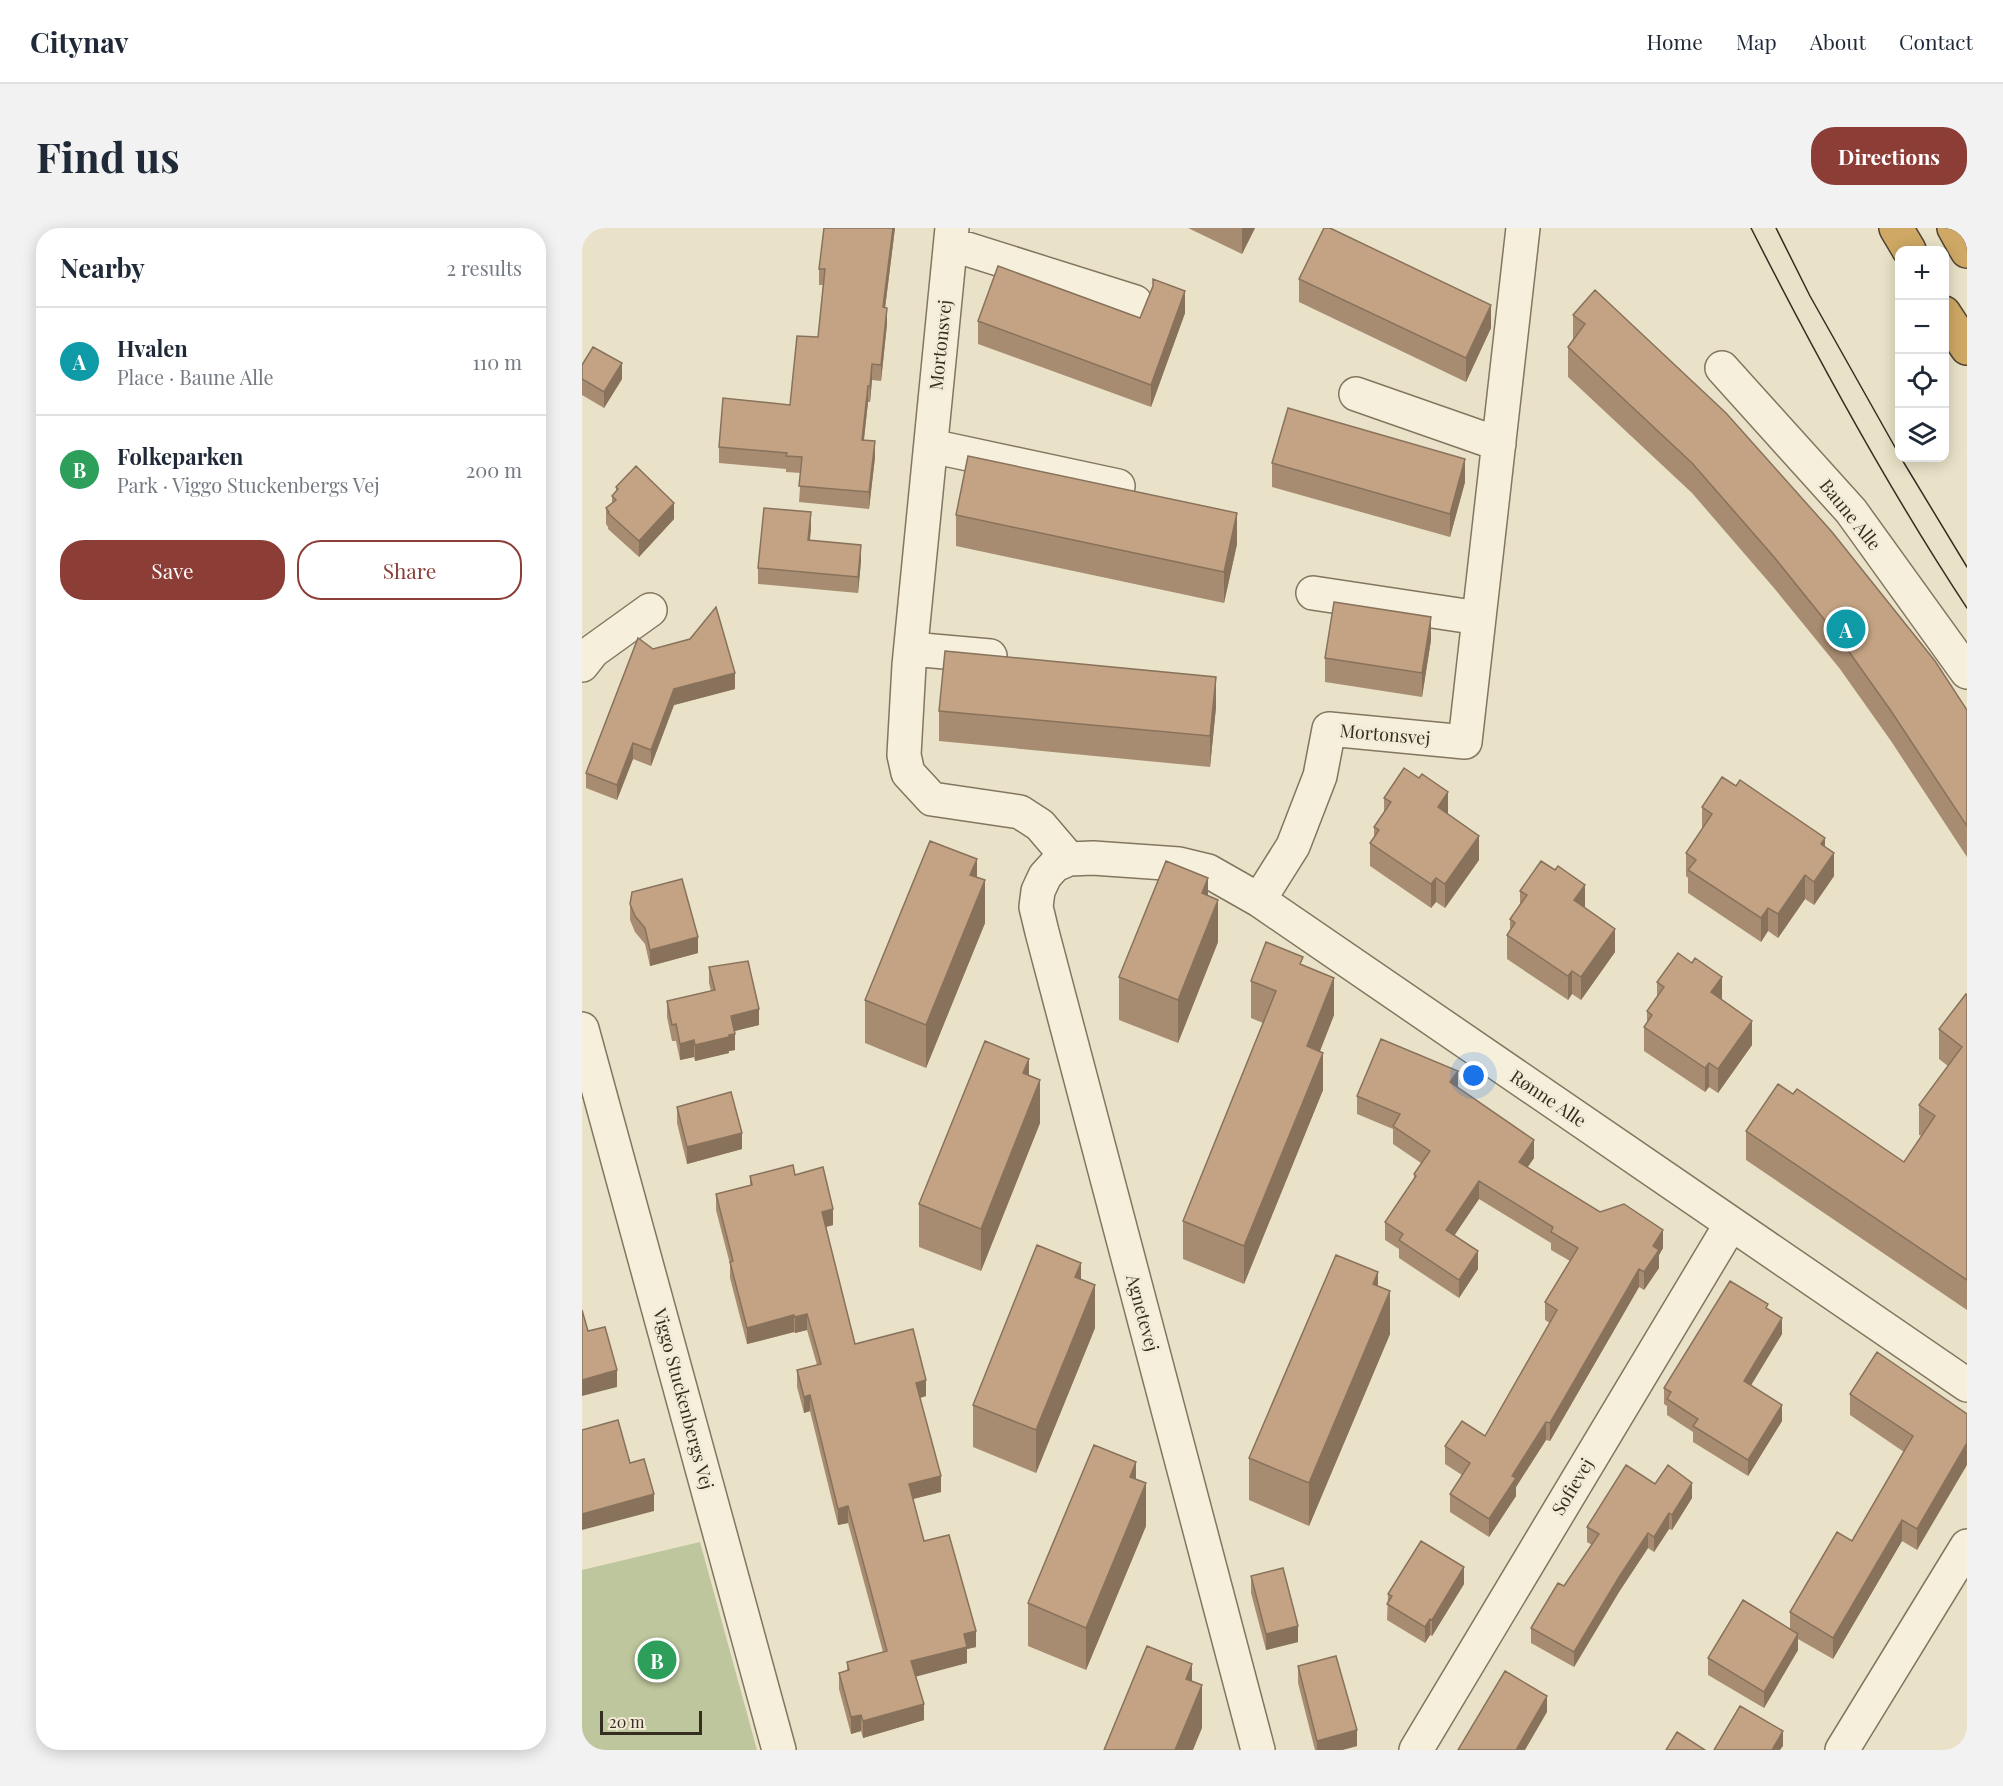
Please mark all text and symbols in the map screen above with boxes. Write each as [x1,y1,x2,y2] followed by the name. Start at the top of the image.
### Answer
[30,23,129,60] text: Citynav
[1647,27,1703,55] text: Home
[1736,27,1777,55] text: Map
[1810,27,1866,55] text: About
[1899,27,1973,55] text: Contact
[1811,127,1967,185] button: Directions
[36,128,180,184] text: Find us
[1895,246,1949,462] map controls
[1895,246,1949,300] button: +
[60,250,145,285] text: Nearby
[447,254,522,281] text: 2 results
[923,298,957,391] street label: Mortonsvej
[1895,300,1949,354] button: −
[117,333,188,363] text: Hvalen
[73,348,86,375] text: A
[472,348,522,375] text: 110 m
[1895,354,1949,408] button: locate
[117,363,274,390] text: Place · Baune Alle
[1895,408,1949,462] button: layers
[117,441,243,471] text: Folkeparken
[73,456,86,483] text: B
[466,456,522,483] text: 200 m
[117,471,380,498] text: Park · Viggo Stuckenbergs Vej
[1815,474,1887,555] street label: Baune Alle
[60,540,285,600] button: Save
[297,540,522,600] button: Share
[1826,606,1866,652] pin: A
[1339,718,1431,750] street label: Mortonsvej
[1459,1061,1488,1090] your location
[1506,1064,1591,1132] street label: Rønne Alle
[1121,1271,1165,1354] street label: Agnetevej
[648,1305,720,1492] street label: Viggo Stuckenbergs Vej
[1546,1454,1598,1519] street label: Sofievej
[638,1638,676,1682] pin: B
[600,1708,702,1736] scale bar
[609,1711,644,1732] text: 20 m

